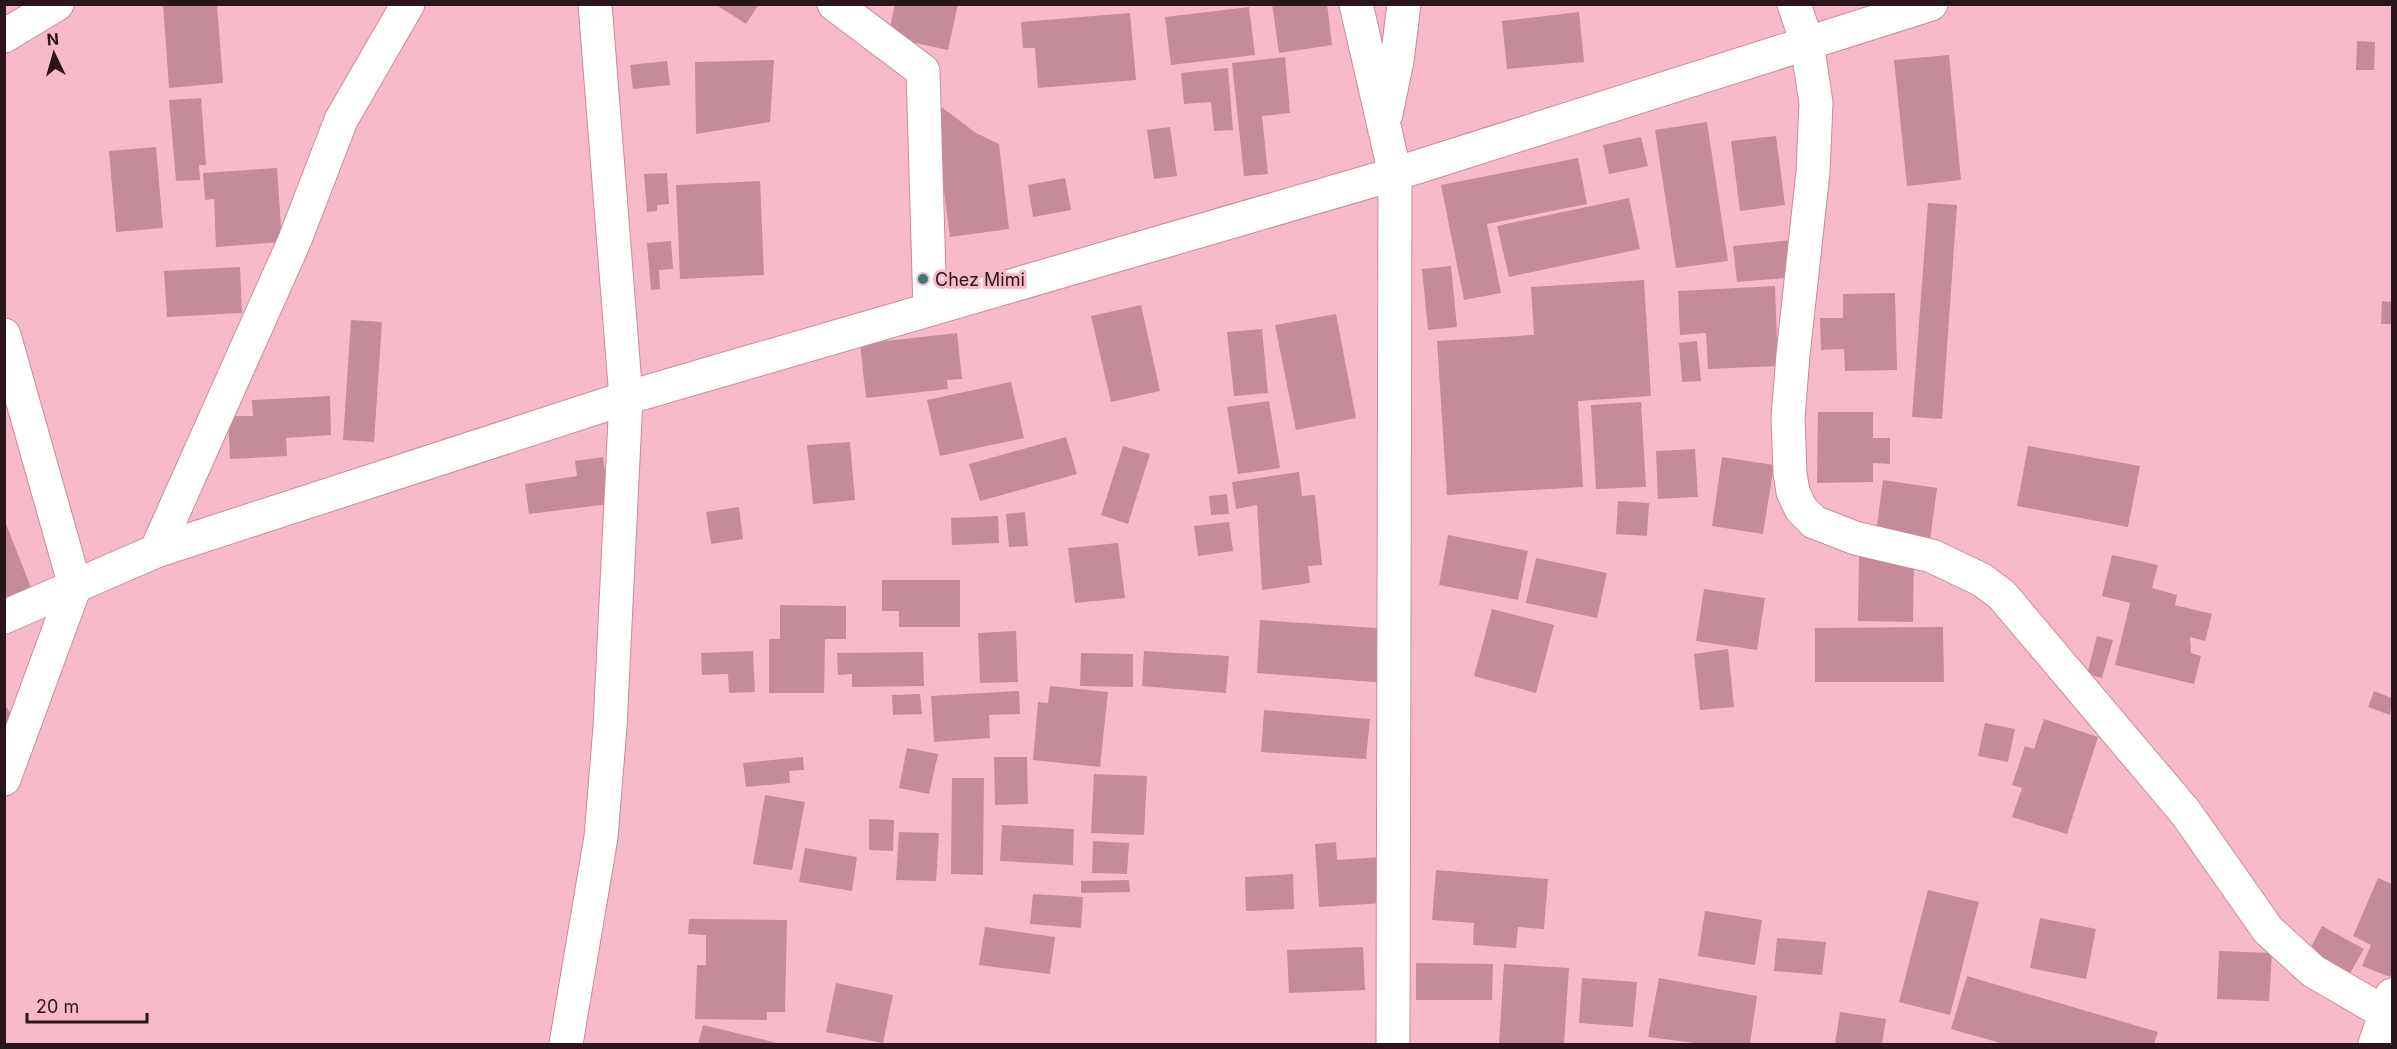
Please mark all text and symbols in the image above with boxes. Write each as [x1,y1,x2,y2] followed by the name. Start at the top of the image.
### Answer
[24,24,84,84] north arrow
[46,29,60,50] text: N
[935,269,1025,290] place label: Chez Mimi
[916,272,930,286] marker: Chez Mimi
[27,986,147,1024] scale bar
[36,996,79,1017] text: 20 m

